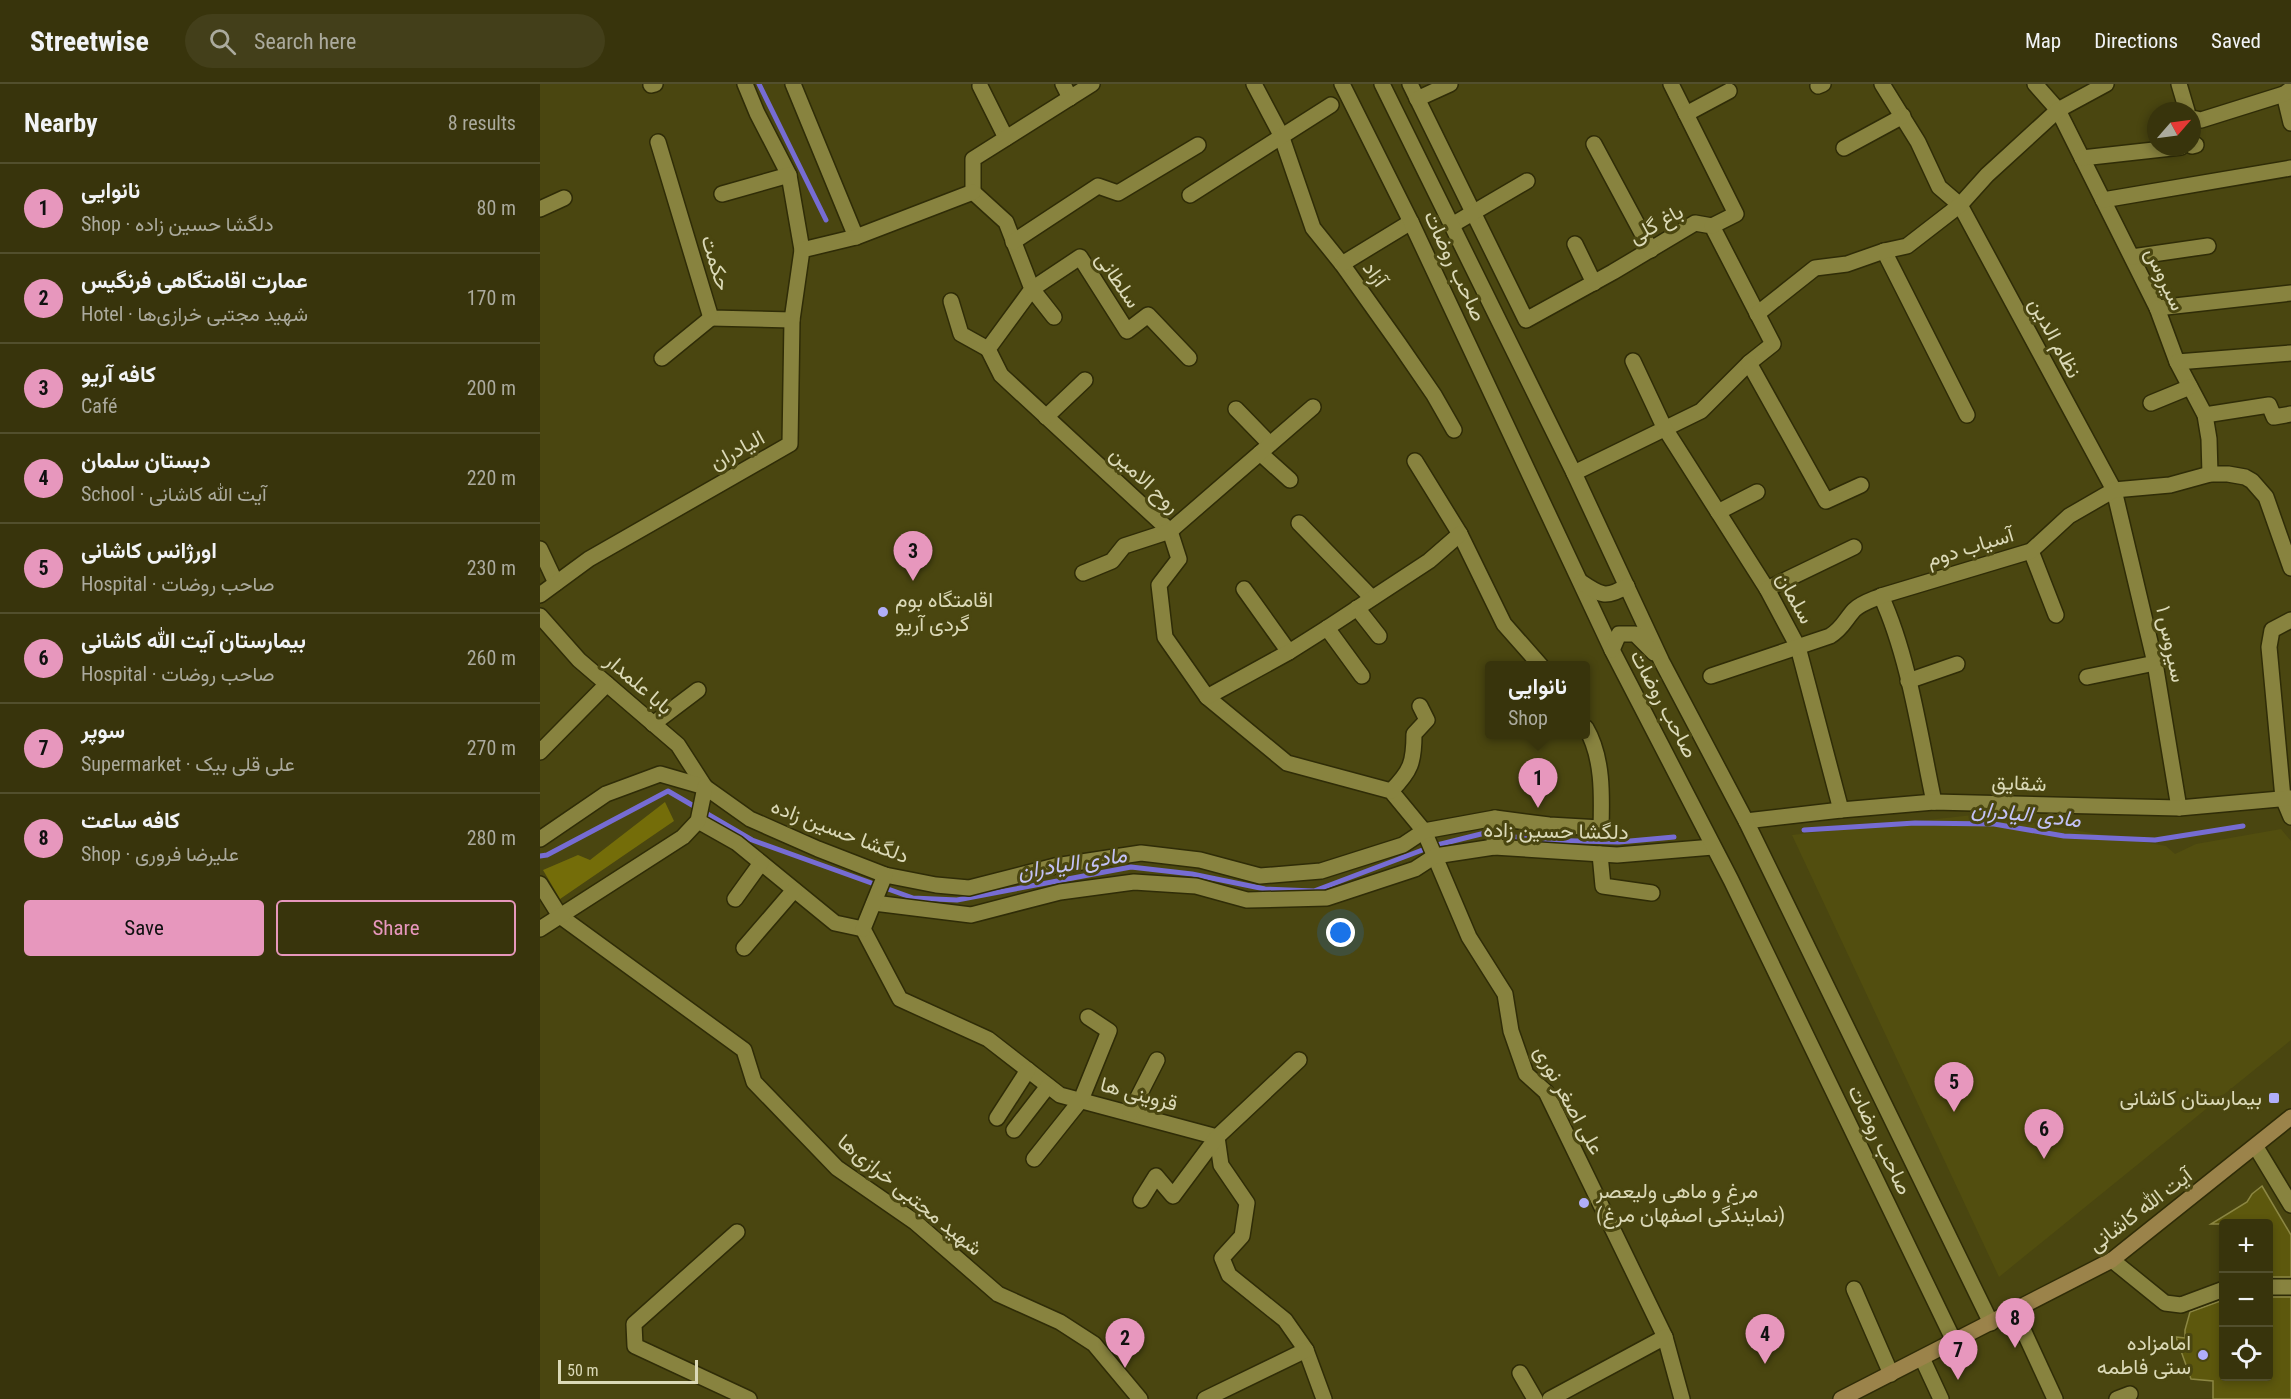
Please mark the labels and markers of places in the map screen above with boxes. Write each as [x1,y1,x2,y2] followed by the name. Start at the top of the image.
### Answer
[894,532,932,581] pin: 3
[895,588,993,637] place label: اقامتگاه بوم گردی آریو
[876,605,890,619] marker: اقامتگاه بوم گردی آریو
[1518,758,1558,808] pin: 1
[1934,1062,1974,1112] pin: 5
[2119,1086,2262,1111] place label: بیمارستان کاشانی
[2267,1091,2281,1105] marker: بیمارستان کاشانی
[2024,1110,2064,1159] pin: 6
[1595,1179,1785,1229] place label: مرغ و ماهی ولیعصر (نمایندگی اصفهان مرغ)
[1577,1196,1591,1210] marker: مرغ و ماهی ولیعصر (نمایندگی اصفهان مرغ)
[1996,1298,2034,1348] pin: 8
[1746,1314,1784,1364] pin: 4
[1106,1318,1144,1368] pin: 2
[1938,1330,1978,1380] pin: 7
[2097,1331,2191,1379] place label: امامزاده ستی فاطمه
[2196,1348,2210,1362] marker: امامزاده ستی فاطمه

